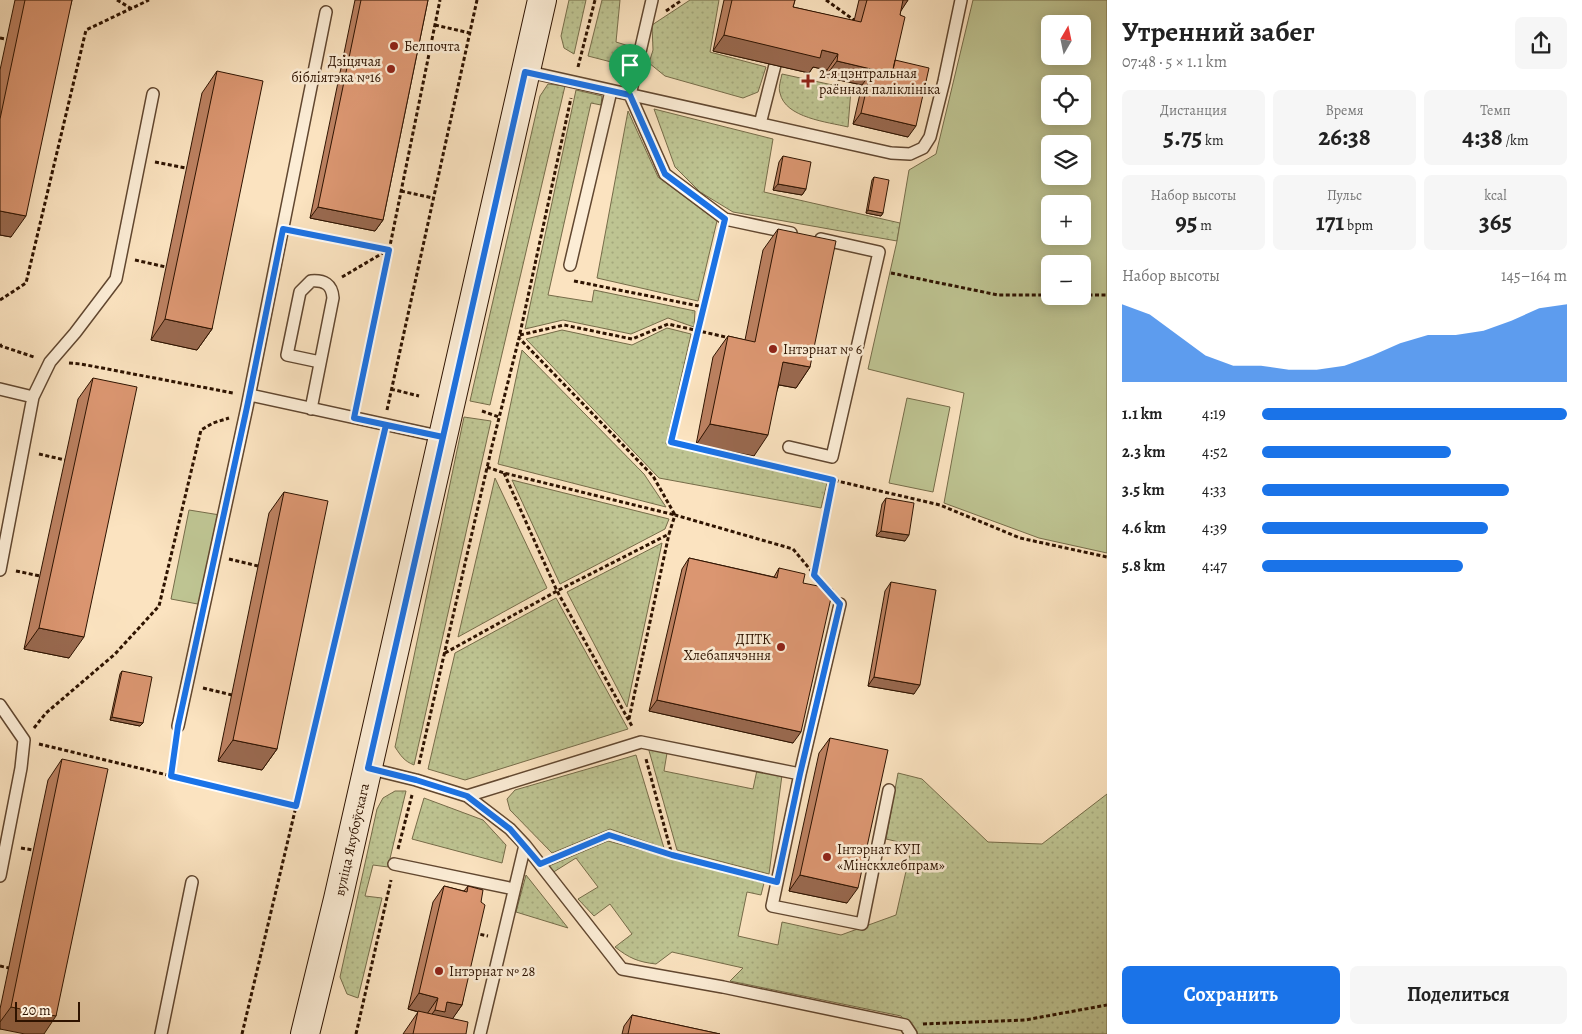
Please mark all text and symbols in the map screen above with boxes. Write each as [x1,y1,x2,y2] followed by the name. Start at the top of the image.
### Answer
[1122,13,1315,51] text: Утренний забег
[1041,15,1091,65] north arrow
[1041,15,1091,305] map controls
[1515,17,1567,69] button: share
[404,37,461,56] place label: Белпочта
[388,40,400,52] marker: Белпочта
[609,44,651,95] pin
[616,51,644,79] icon: arrive
[1122,51,1227,73] text: 07:48 · 5 × 1.1 km
[291,52,381,87] place label: Дзіцячая бібліятэка №16
[385,63,397,75] marker: Дзіцячая бібліятэка №16
[819,64,941,99] place label: 2-я цэнтральная раённая паліклініка
[801,74,815,88] marker: 2-я цэнтральная раённая паліклініка
[1041,75,1091,125] button: locate
[1160,101,1227,120] text: Дистанция
[1325,101,1364,120] text: Время
[1480,101,1511,120] text: Темп
[1163,120,1202,154] text: 5.75
[1318,120,1371,154] text: 26:38
[1462,120,1503,154] text: 4:38
[1202,131,1224,150] text: km
[1503,131,1529,150] text: /km
[1041,135,1091,185] button: layers
[1151,186,1236,205] text: Набор высоты
[1327,186,1362,205] text: Пульс
[1484,186,1507,205] text: kcal
[1041,195,1091,245] button: +
[1175,205,1197,239] text: 95
[1316,205,1344,239] text: 171
[1479,205,1512,239] text: 365
[1197,216,1212,235] text: m
[1344,216,1373,235] text: bpm
[1041,255,1091,305] button: −
[1122,265,1220,287] text: Набор высоты
[1501,265,1567,287] text: 145–164 m
[783,340,862,359] place label: Інтэрнат № 6
[767,343,779,355] marker: Інтэрнат № 6
[1122,403,1162,425] text: 1.1 km
[1202,403,1226,425] text: 4:19
[1122,441,1165,463] text: 2.3 km
[1202,441,1228,463] text: 4:52
[1122,479,1165,501] text: 3.5 km
[1202,479,1226,501] text: 4:33
[1122,517,1166,539] text: 4.6 km
[1202,517,1227,539] text: 4:39
[1122,555,1165,577] text: 5.8 km
[1202,555,1227,577] text: 4:47
[684,630,771,665] place label: ДПТК Хлебапячэння
[775,641,787,653] marker: ДПТК Хлебапячэння
[329,781,374,898] street label: вуліца Якубоўскага
[837,840,945,875] place label: Інтэрнат КУП «Мінскхлебпрам»
[821,851,833,863] marker: Інтэрнат КУП «Мінскхлебпрам»
[449,962,535,981] place label: Інтэрнат № 28
[433,965,445,977] marker: Інтэрнат № 28
[1122,966,1340,1024] button: Сохранить
[1350,966,1567,1024] button: Поделиться
[15,999,80,1022] scale bar
[22,1001,51,1020] text: 20 m

